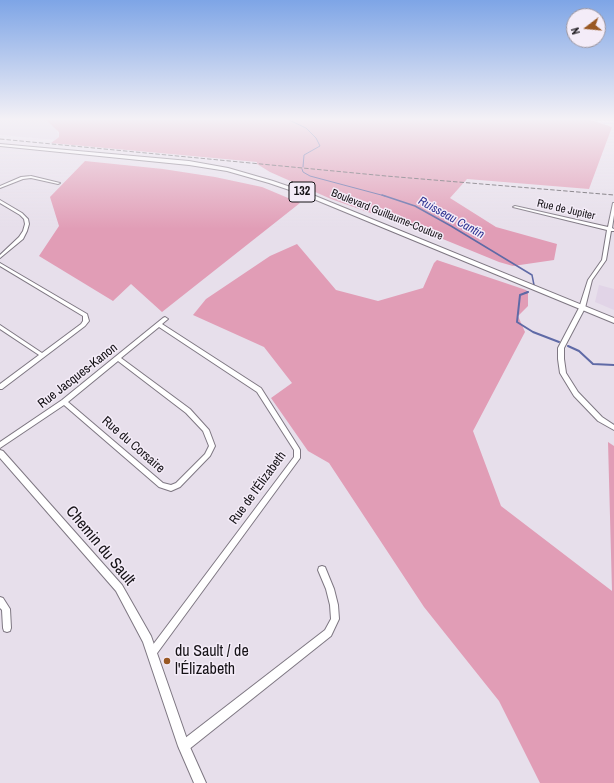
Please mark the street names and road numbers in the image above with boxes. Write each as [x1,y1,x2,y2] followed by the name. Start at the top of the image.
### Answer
[289,182,315,202] road number: 132
[329,187,445,243] street label: Boulevard Guillaume-Couture
[536,197,596,223] street label: Rue de Jupiter
[35,340,121,412] street label: Rue Jacques-Kanon
[98,413,168,477] street label: Rue du Corsaire
[226,449,290,527] street label: Rue de l'Élizabeth
[61,502,139,590] street label: Chemin du Sault

